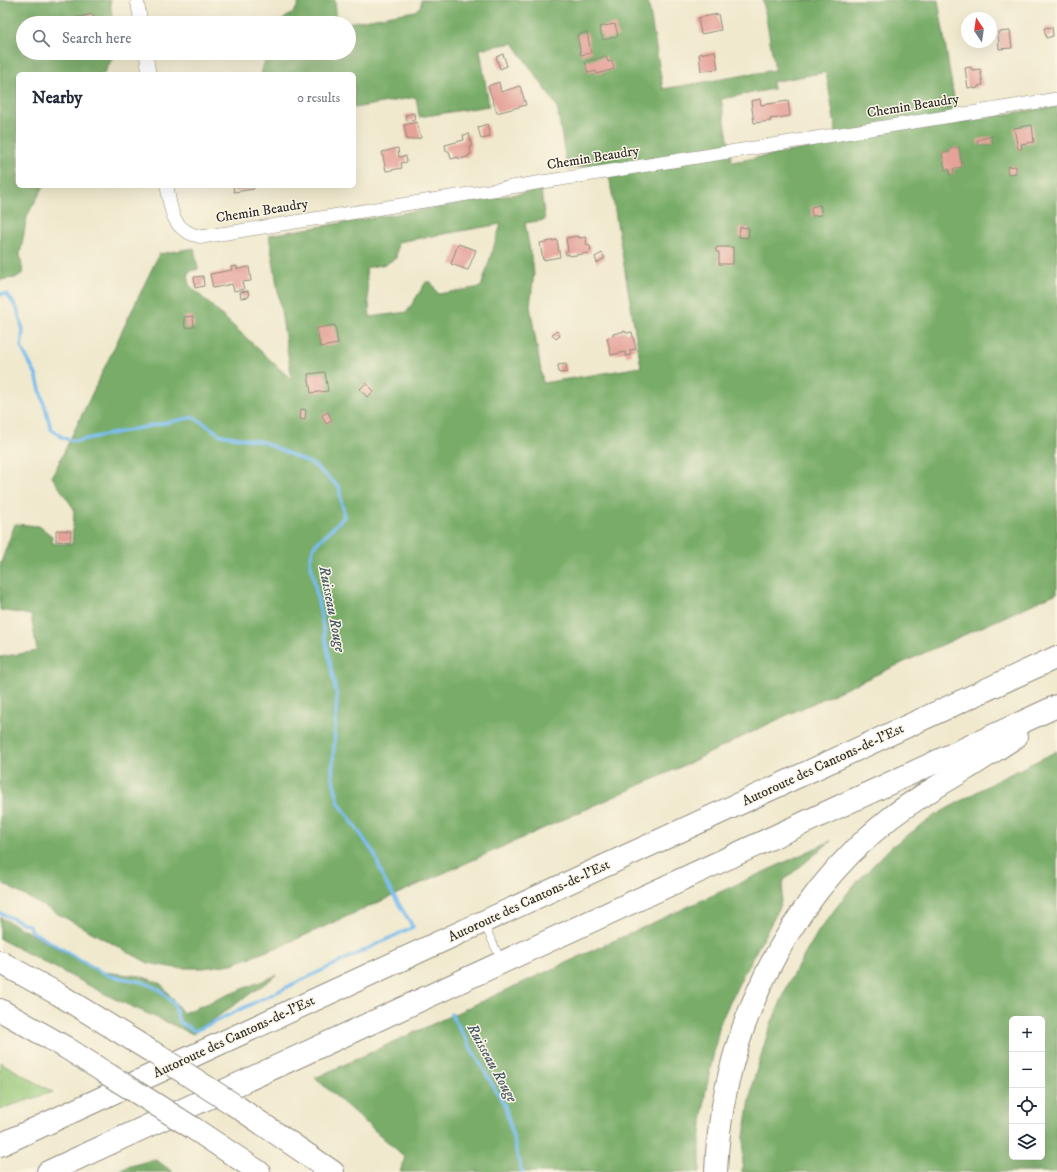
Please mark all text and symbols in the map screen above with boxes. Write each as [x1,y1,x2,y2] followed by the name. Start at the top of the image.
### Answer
[961,12,997,48] north arrow
[16,16,356,60] search box
[30,27,52,49] icon: search
[62,29,131,48] text: Search here
[32,87,82,109] text: Nearby
[297,90,340,106] text: 0 results
[866,90,961,122] street label: Chemin Beaudry
[546,142,641,174] street label: Chemin Beaudry
[215,195,310,227] street label: Chemin Beaudry
[314,563,350,654] water label: Ruisseau Rouge
[739,719,907,810] street label: Autoroute des Cantons-de-l'Est
[445,855,613,946] street label: Autoroute des Cantons-de-l'Est
[150,991,318,1082] street label: Autoroute des Cantons-de-l'Est
[1009,1016,1045,1160] map controls
[1009,1016,1045,1052] button: +
[462,1019,522,1107] water label: Ruisseau Rouge
[1009,1052,1045,1088] button: −
[1009,1088,1045,1124] button: locate
[1009,1124,1045,1160] button: layers

